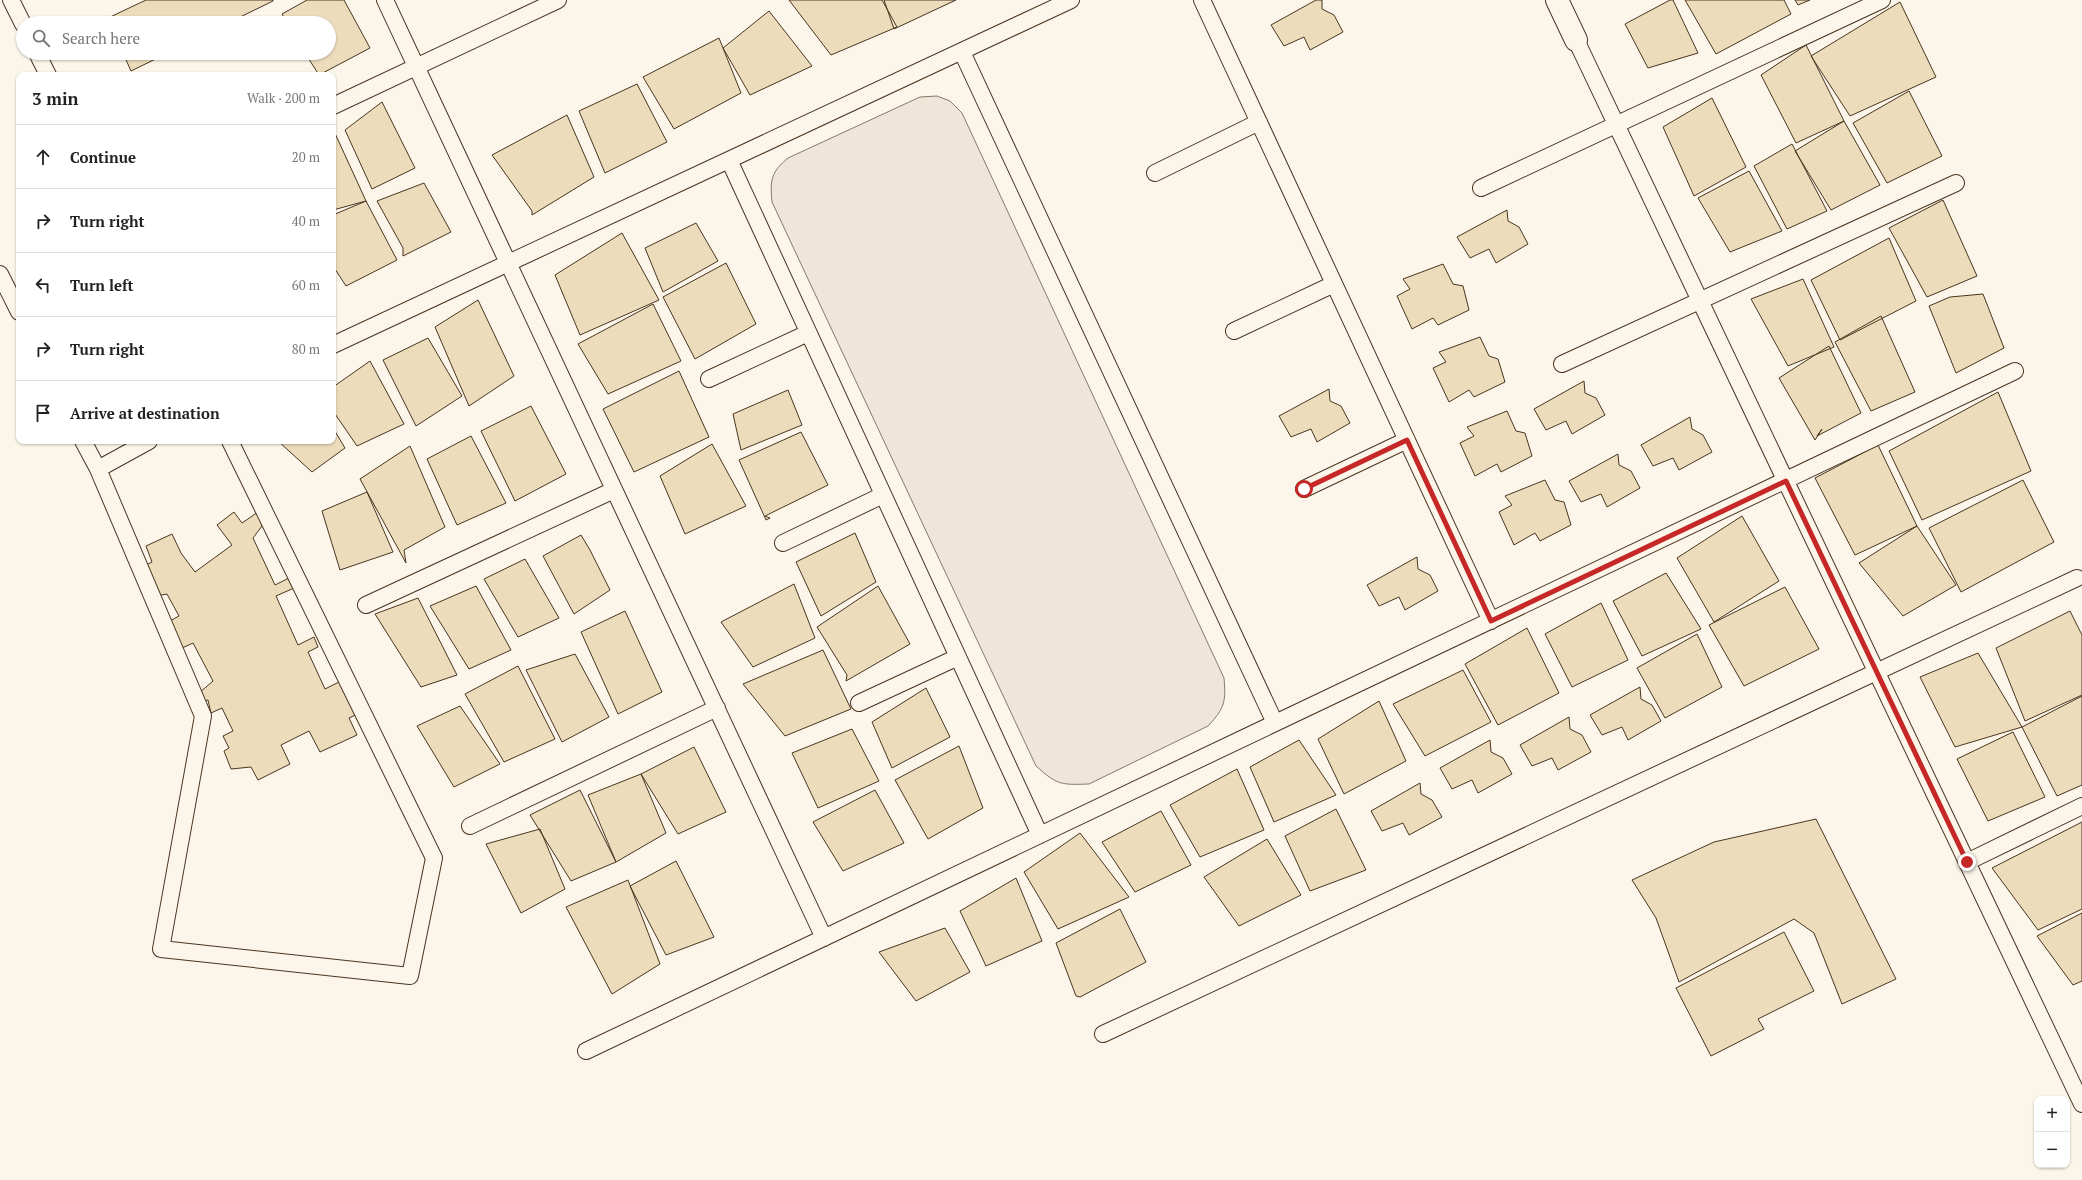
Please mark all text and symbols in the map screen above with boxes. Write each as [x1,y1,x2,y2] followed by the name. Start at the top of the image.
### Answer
[16,16,336,60] search box
[30,27,52,49] icon: search
[62,28,140,48] text: Search here
[32,87,79,110] text: 3 min
[247,89,320,107] text: Walk · 200 m
[32,146,54,168] icon: ahead
[70,147,136,167] text: Continue
[292,148,320,166] text: 20 m
[32,210,54,232] icon: right
[70,211,145,231] text: Turn right
[292,212,320,230] text: 40 m
[32,274,54,296] icon: left
[70,275,134,295] text: Turn left
[292,276,320,294] text: 60 m
[32,338,54,360] icon: right
[70,339,145,359] text: Turn right
[292,340,320,358] text: 80 m
[32,402,54,424] icon: arrive
[70,403,220,423] text: Arrive at destination
[1295,480,1313,498] route start
[1958,853,1976,871] route end
[2034,1096,2070,1168] map controls
[2034,1096,2070,1132] button: +
[2034,1132,2070,1168] button: −

